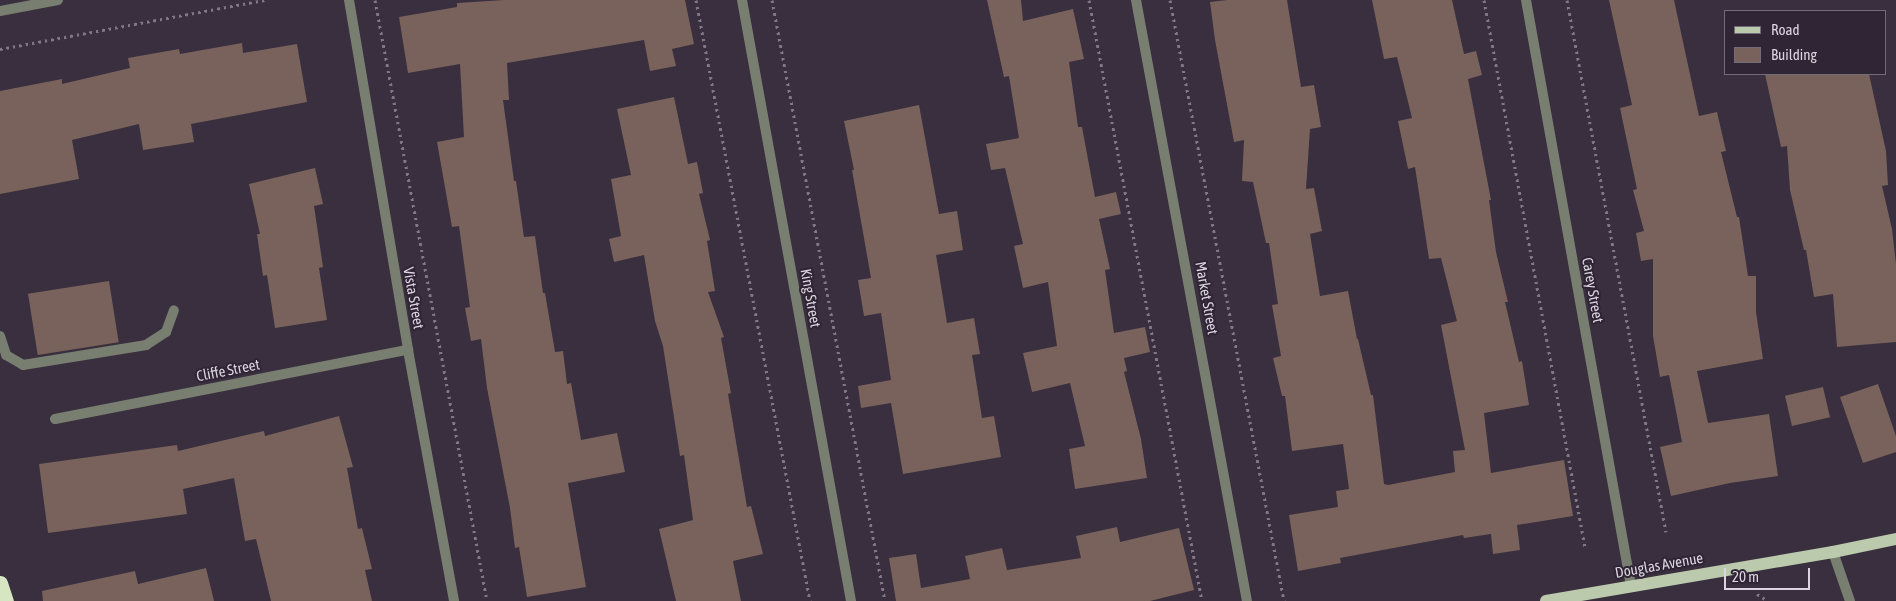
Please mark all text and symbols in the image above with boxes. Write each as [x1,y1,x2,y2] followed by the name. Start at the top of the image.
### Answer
[1724,10,1886,75] legend
[1771,21,1800,38] text: Road
[1771,46,1817,63] text: Building
[1578,256,1608,324] street label: Carey Street
[1192,260,1222,336] street label: Market Street
[400,266,428,330] street label: Vista Street
[797,267,825,329] street label: King Street
[195,355,261,385] street label: Cliffe Street
[1614,548,1704,582] street label: Douglas Avenue
[1726,558,1812,590] scale bar
[1732,568,1759,585] text: 20 m

